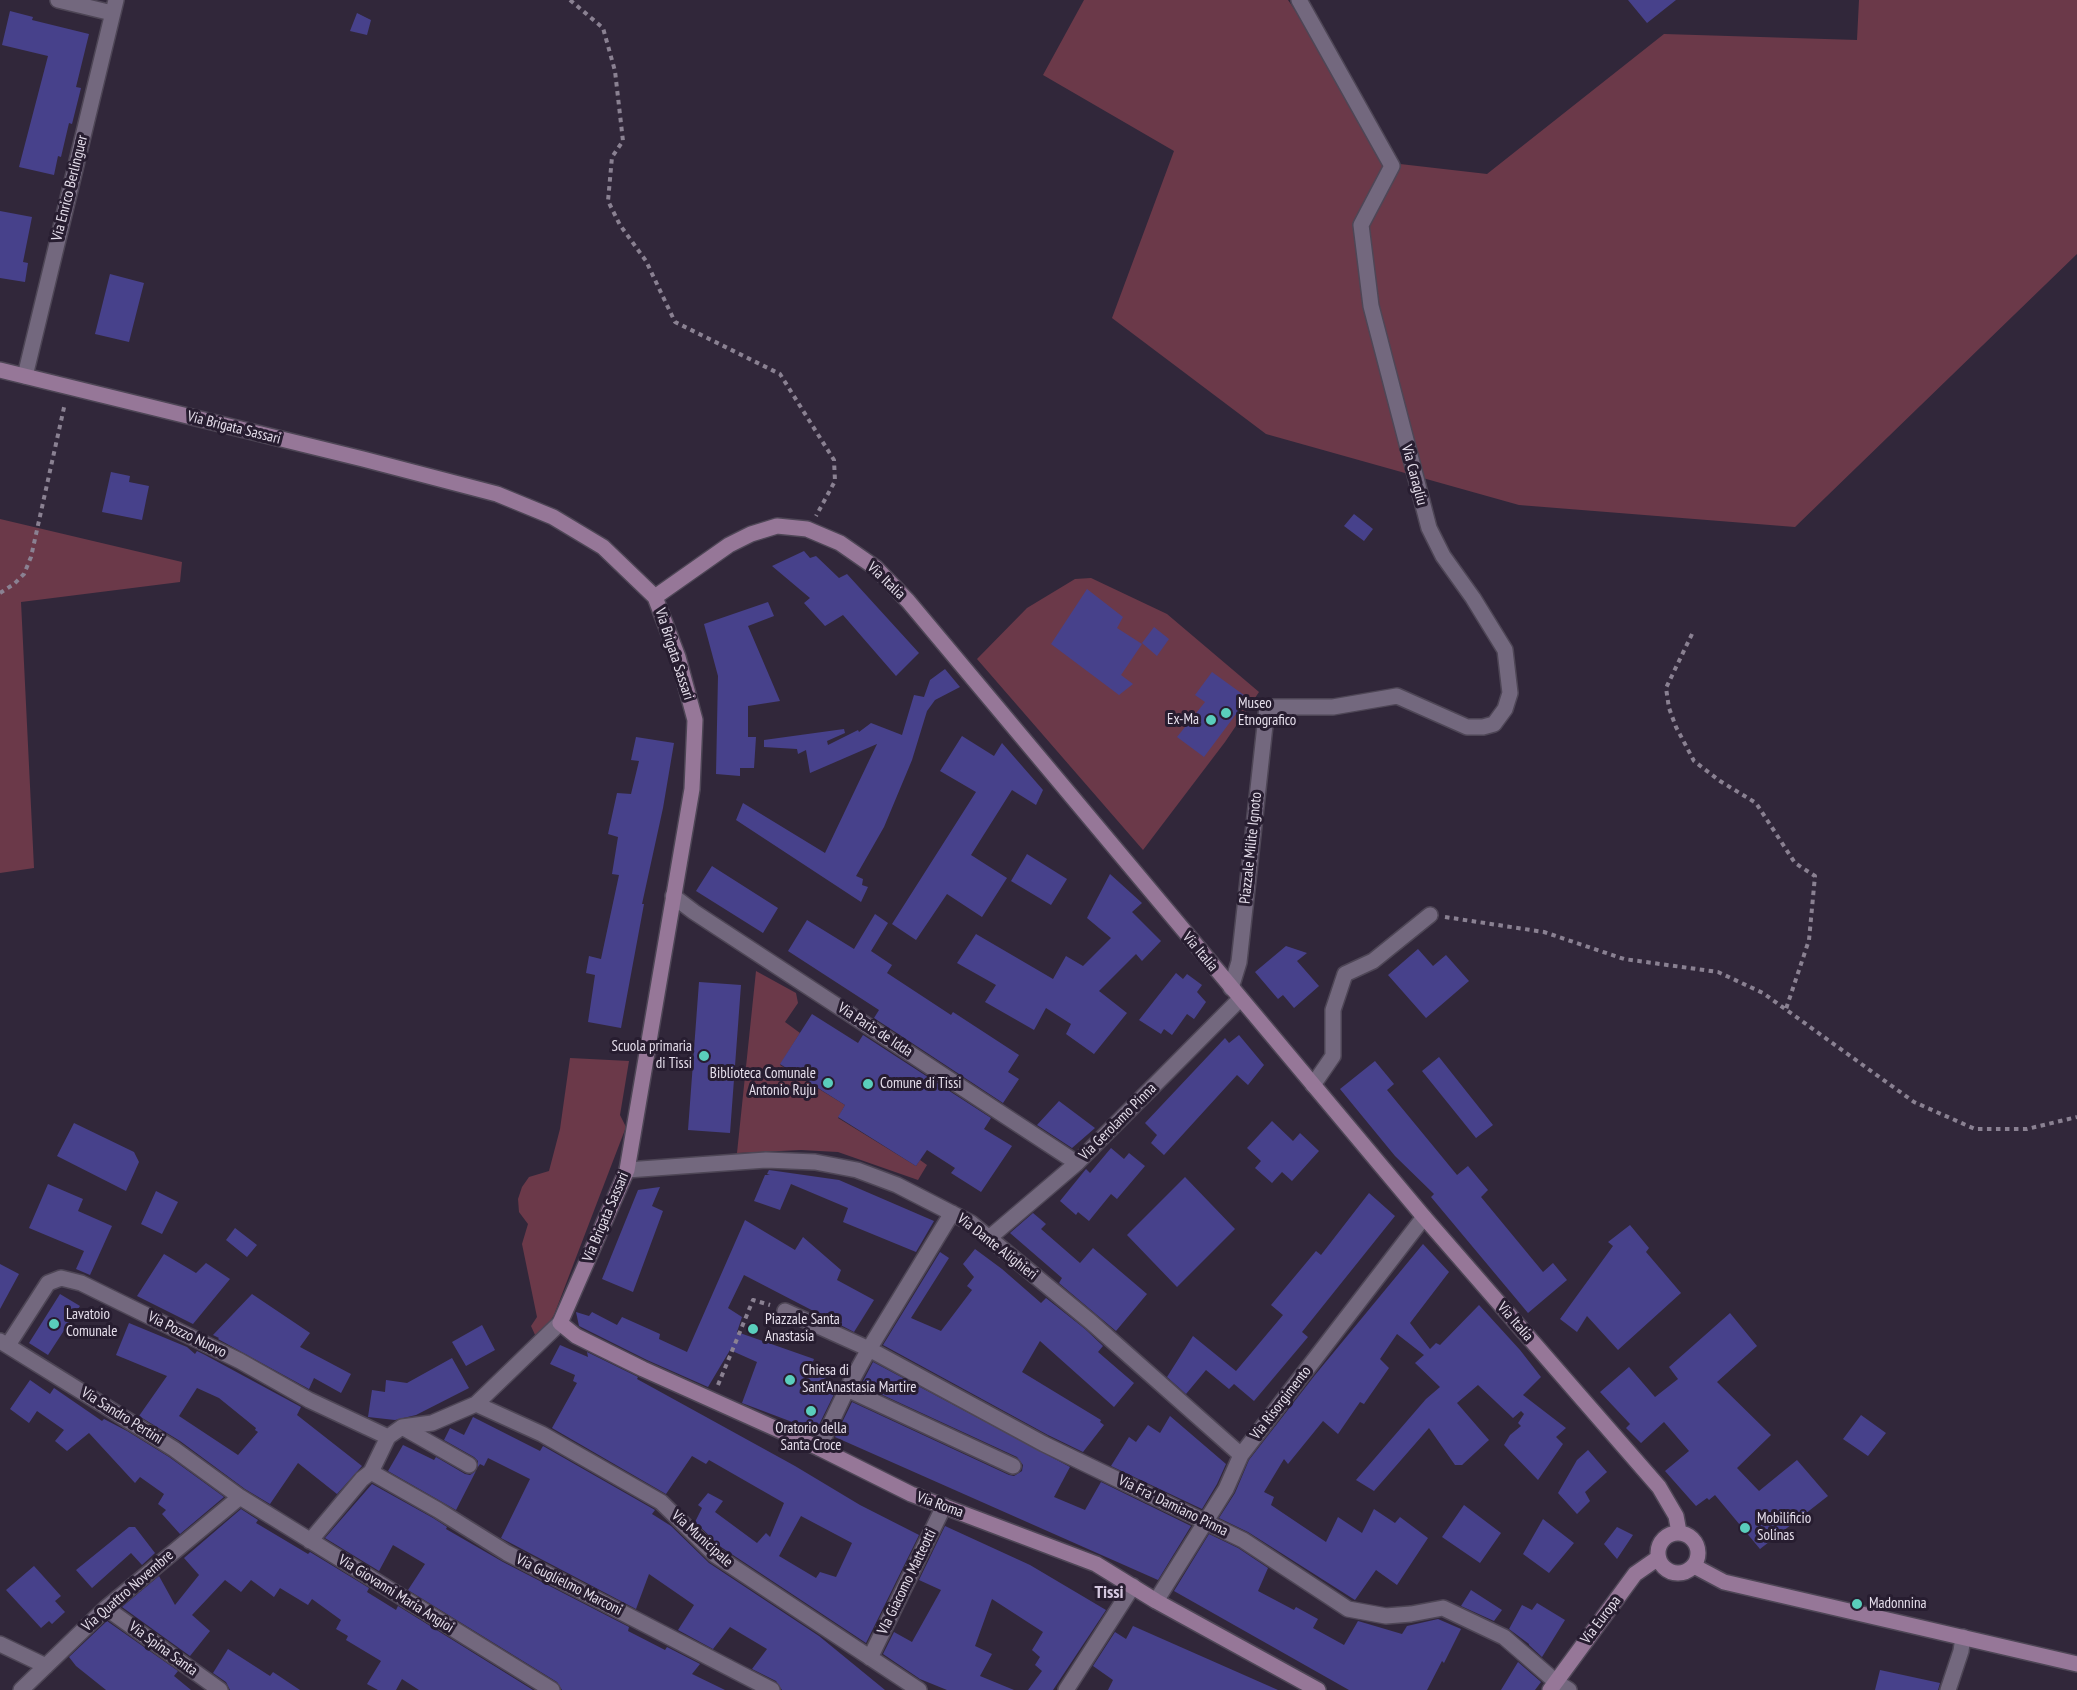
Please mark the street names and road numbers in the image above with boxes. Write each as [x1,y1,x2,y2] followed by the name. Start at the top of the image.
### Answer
[48,133,92,243] street label: Via Enrico Berlinguer
[185,408,283,448] street label: Via Brigata Sassari
[1397,443,1431,507] street label: Via Caragliu
[863,559,909,603] street label: Via Italia
[651,606,697,702] street label: Via Brigata Sassari
[1236,791,1266,905] street label: Piazzale Milite Ignoto
[1178,929,1222,975] street label: Via Italia
[834,999,916,1061] street label: Via Paris de Idda
[1076,1080,1160,1164] street label: Via Gerolamo Pinna
[579,1170,633,1264] street label: Via Brigata Sassari
[953,1210,1041,1284] street label: Via Dante Alighieri
[1493,1299,1537,1345] street label: Via Italia
[145,1308,229,1362] street label: Via Pozzo Nuovo
[1247,1363,1315,1443] street label: Via Risorgimento
[78,1384,166,1448] street label: Via Sandro Pertini
[1115,1472,1231,1540] street label: Via Fra' Damiano Pinna
[914,1488,966,1522] street label: Via Roma
[668,1507,736,1571] street label: Via Municipale
[874,1526,940,1638] street label: VIa Giacomo Matteotti
[79,1546,177,1636] street label: Via Quattro Novembre
[513,1550,625,1620] street label: Via Guglielmo Marconi
[335,1551,457,1637] street label: Via Giovanni Maria Angioi
[1577,1592,1625,1648] street label: Via Europa
[125,1618,201,1680] street label: Via Spina Santa

